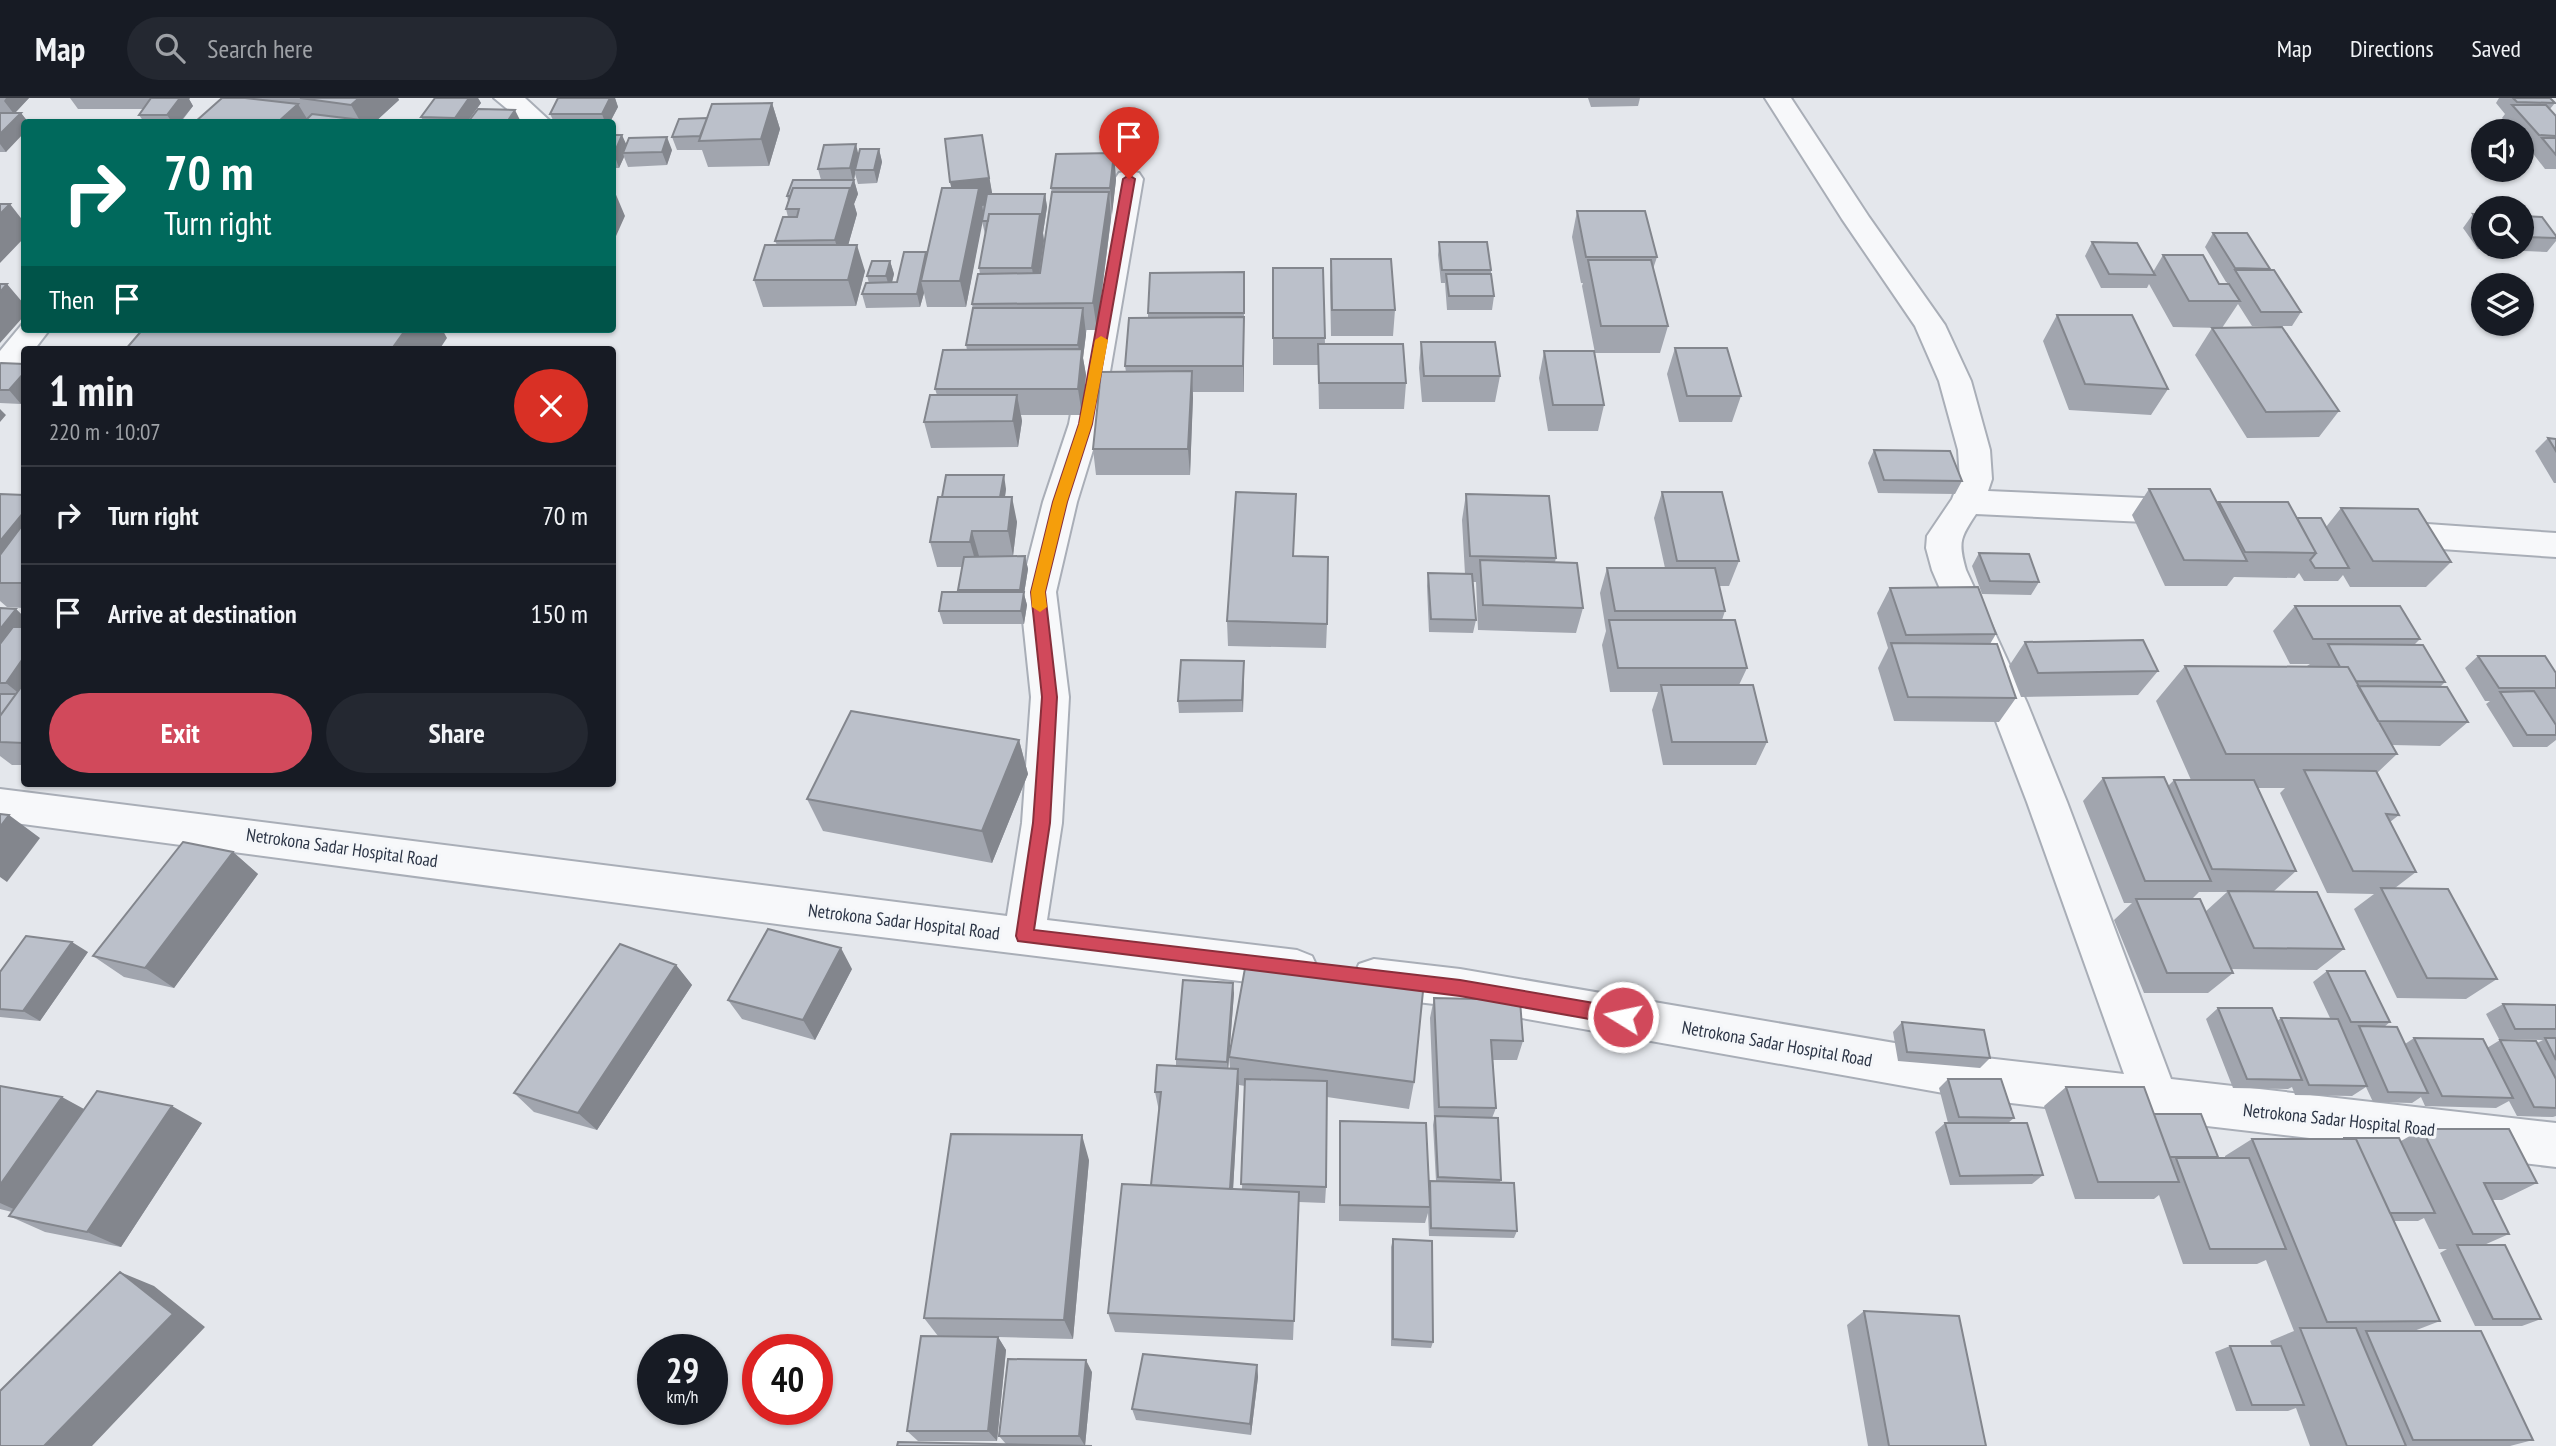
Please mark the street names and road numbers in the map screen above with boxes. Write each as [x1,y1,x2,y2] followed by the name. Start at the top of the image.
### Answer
[245,823,439,872] street label: Netrokona Sadar Hospital Road
[807,898,1001,945] street label: Netrokona Sadar Hospital Road
[1680,1015,1874,1072] street label: Netrokona Sadar Hospital Road
[2242,1098,2436,1141] street label: Netrokona Sadar Hospital Road

